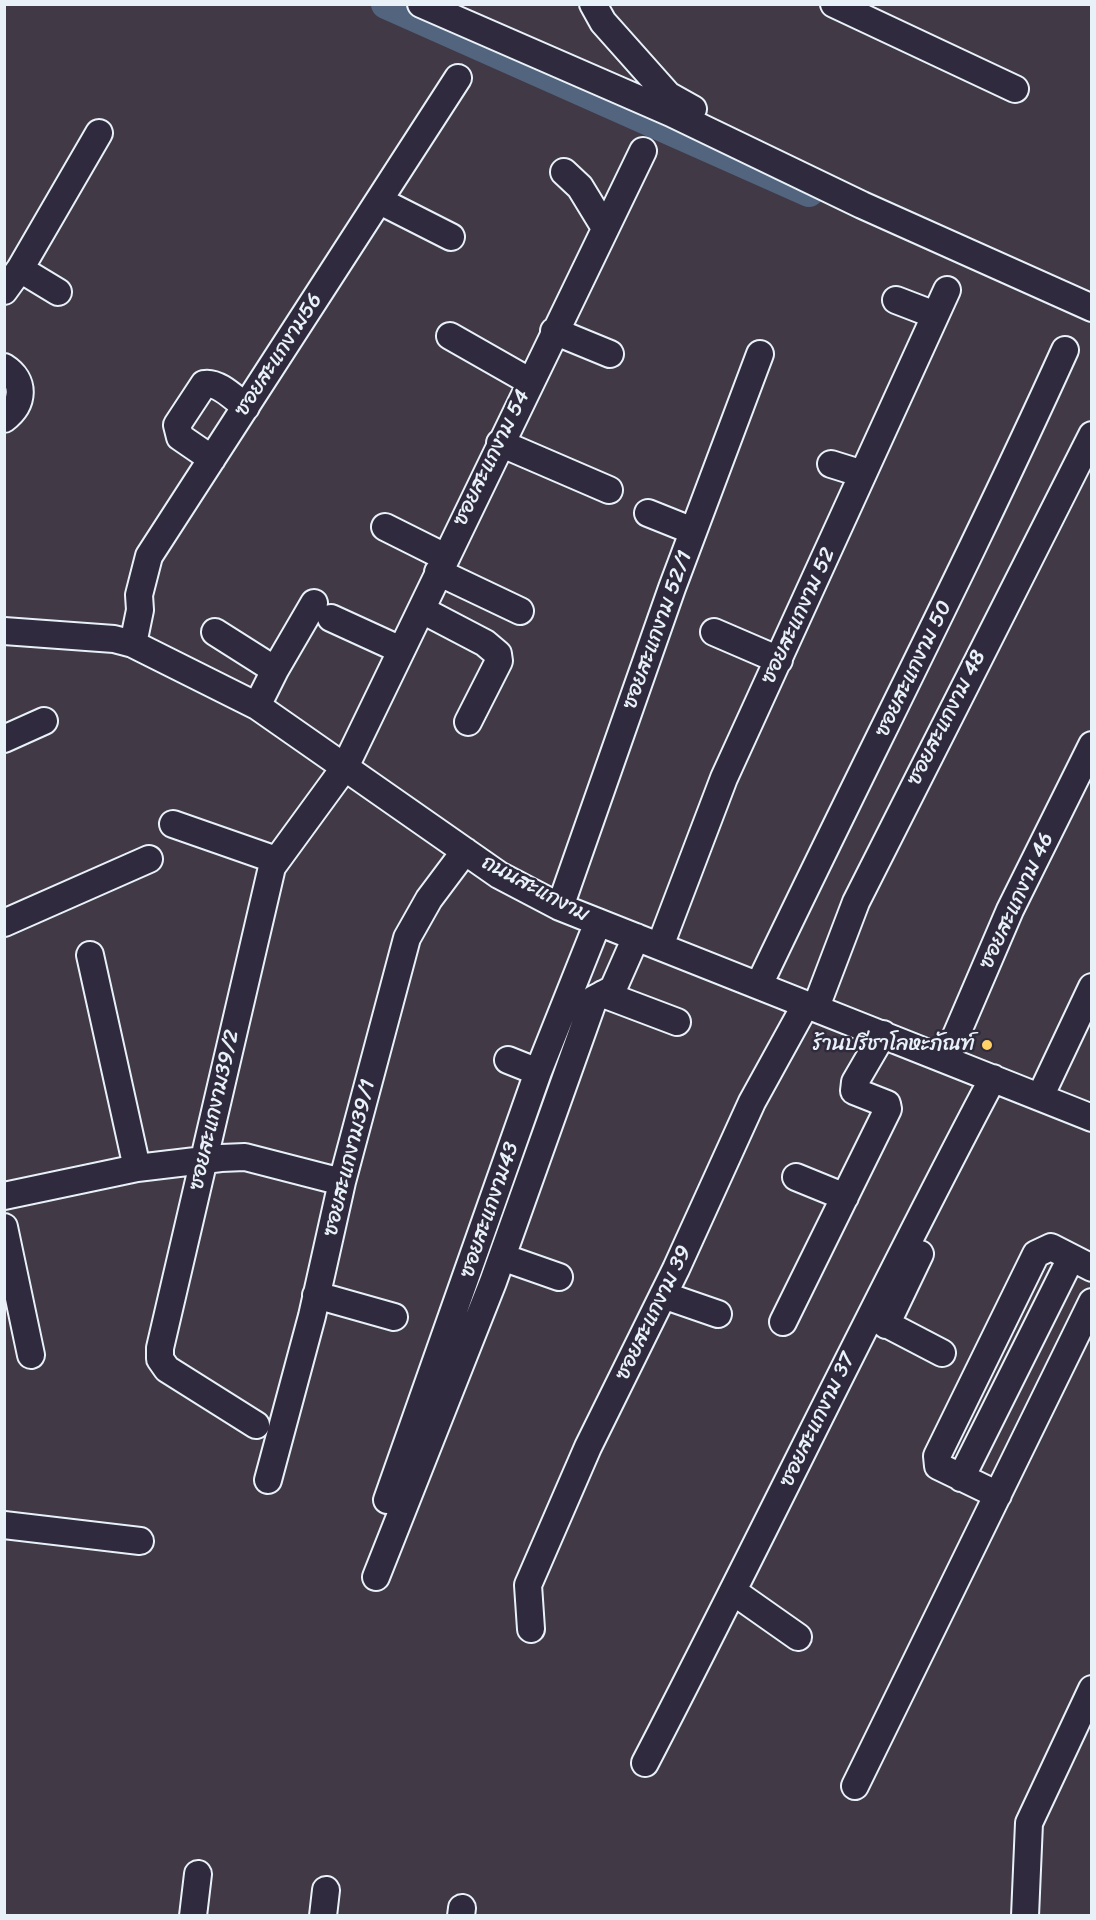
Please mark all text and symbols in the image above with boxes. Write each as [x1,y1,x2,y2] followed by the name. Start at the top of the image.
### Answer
[230,289,328,421] street label: ซอยสะแกงาม56
[448,386,536,530] street label: ซอยสะแกงาม 54
[756,544,842,688] street label: ซอยสะแกงาม 52
[618,547,698,713] street label: ซอยสะแกงาม 52/1
[870,597,958,741] street label: ซอยสะแกงาม 50
[902,646,992,790] street label: ซอยสะแกงาม 48
[974,829,1060,973] street label: ซอยสะแกงาม 46
[477,850,593,928] street label: ถนนสะแกงาม
[184,1027,246,1193] street label: ซอยสะแกงาม39/2
[812,1032,975,1058] place label: ร้านปรีชาโลหะภัณฑ์
[980,1038,994,1052] marker: ร้านปรีชาโลหะภัณฑ์
[318,1077,382,1239] street label: ซอยสะแกงาม39/1
[455,1139,525,1281] street label: ซอยสะแกงาม43
[610,1241,698,1385] street label: ซอยสะแกงาม 39
[775,1349,861,1491] street label: ซอยสะแกงาม 37

